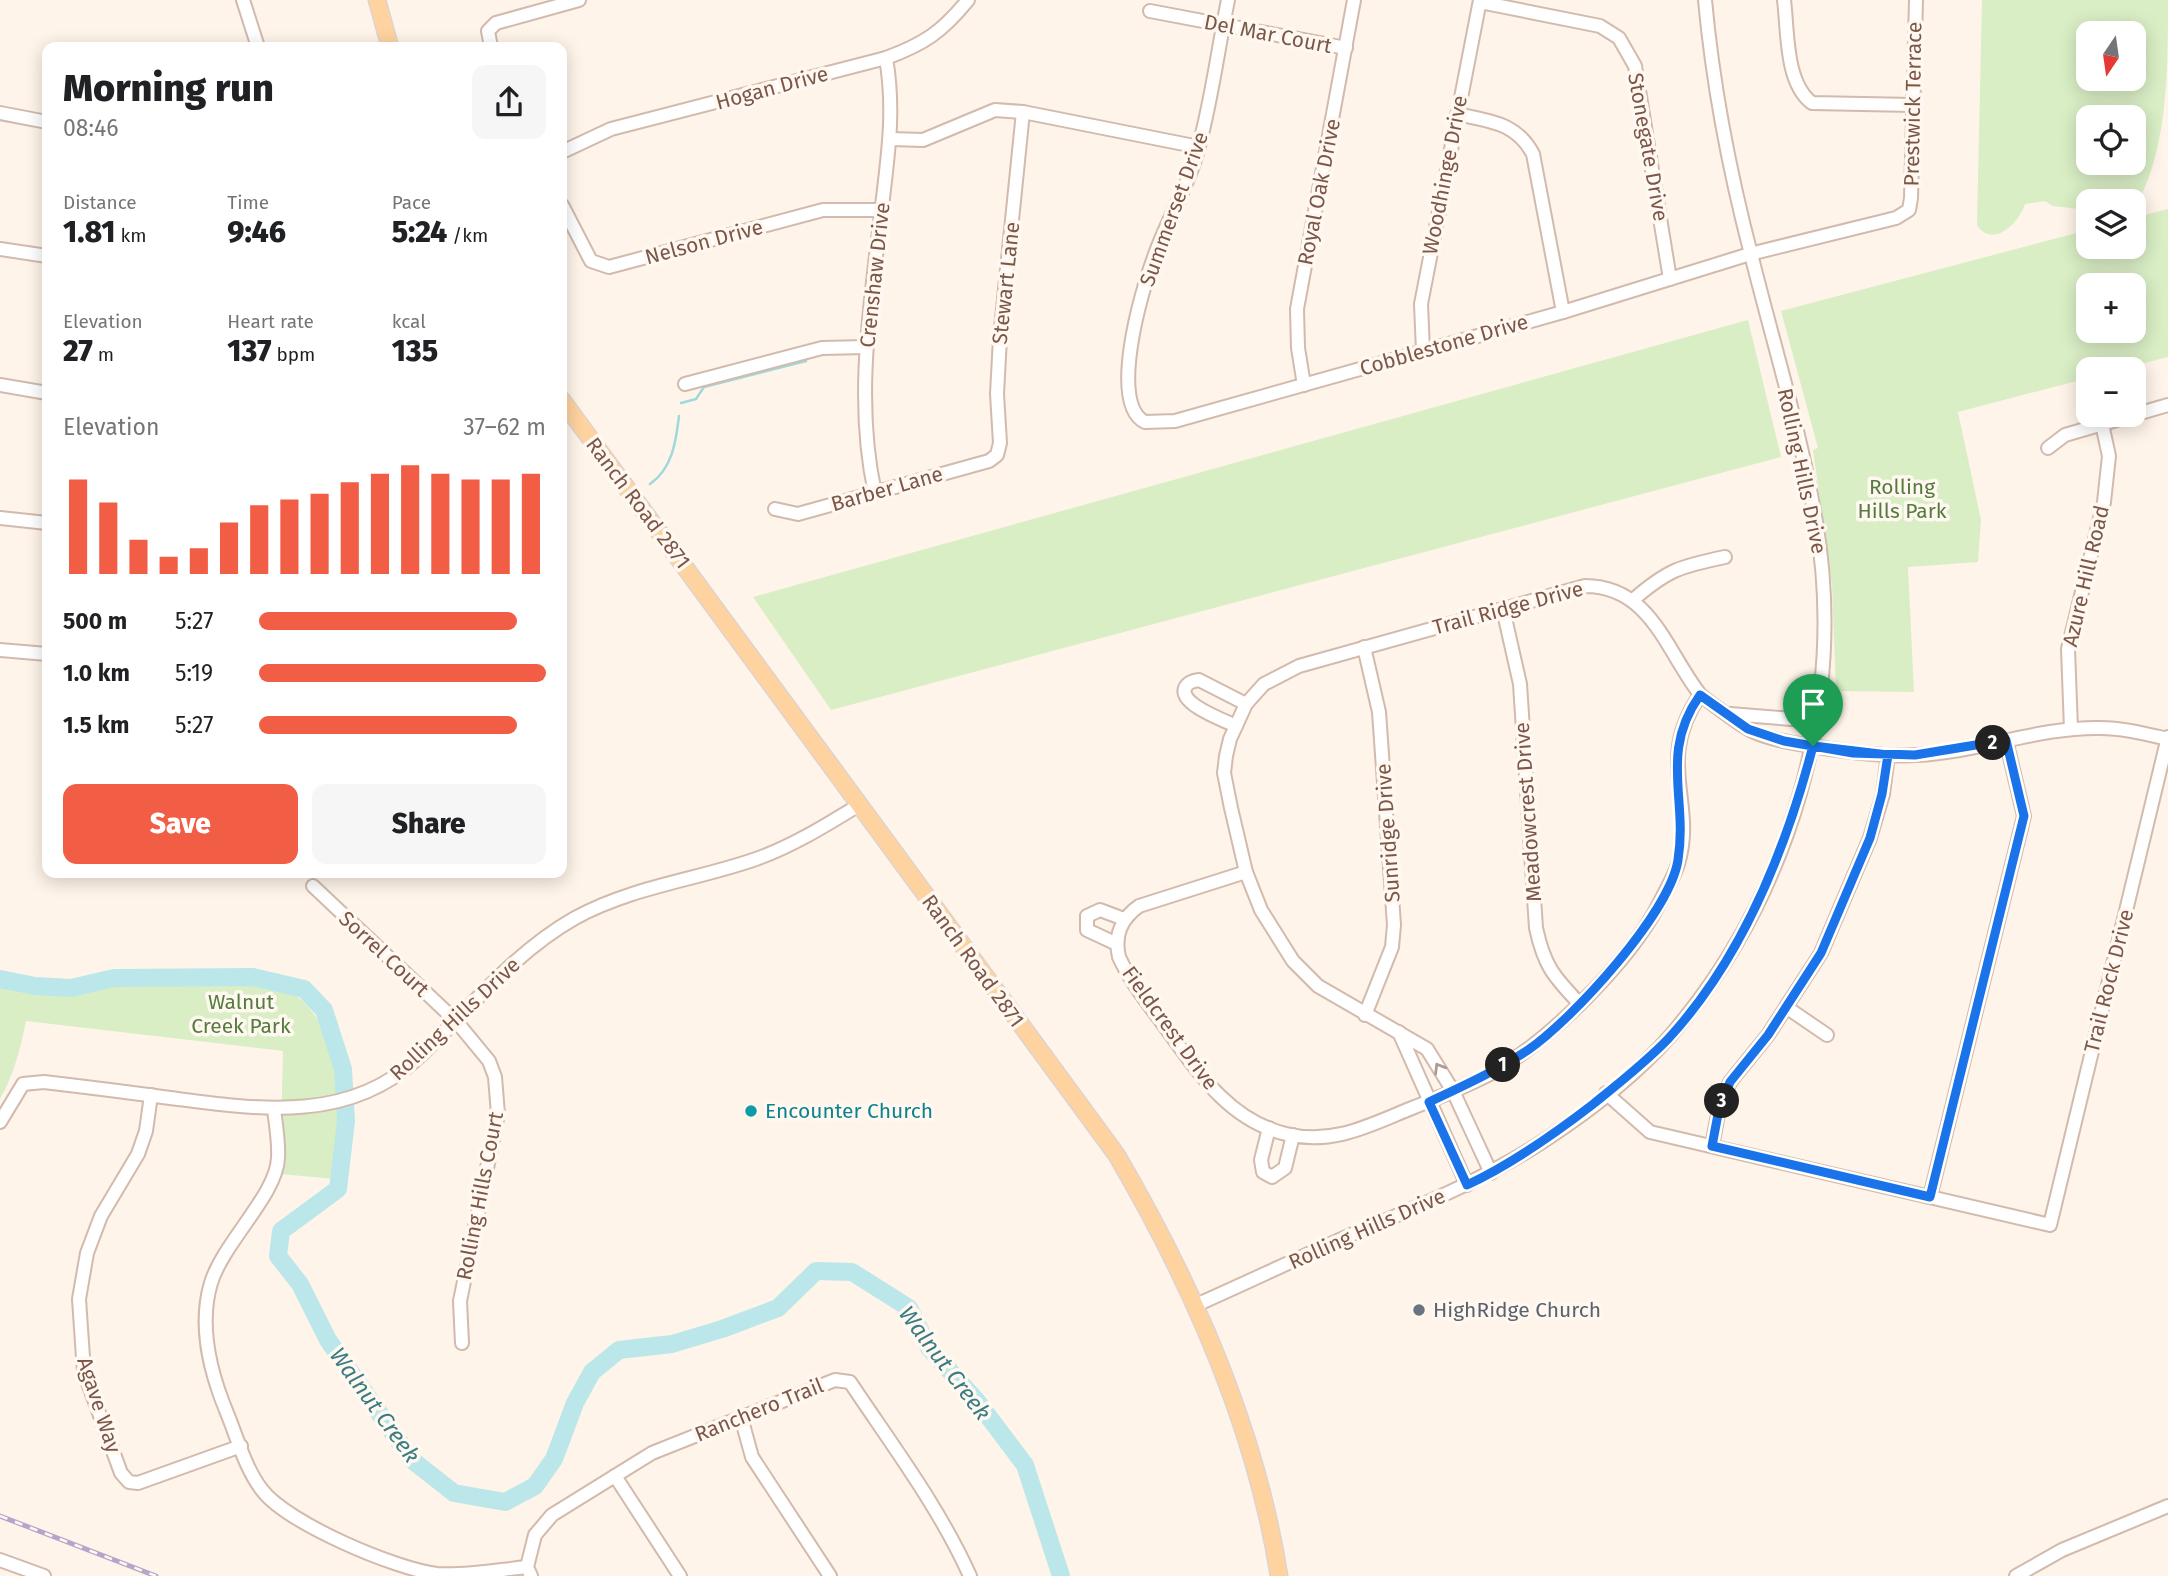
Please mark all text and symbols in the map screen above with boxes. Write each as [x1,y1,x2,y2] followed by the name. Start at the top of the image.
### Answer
[1202,9,1335,59] street label: Del Mar Court
[2076,21,2146,91] north arrow
[2076,21,2146,427] map controls
[1899,22,1927,186] street label: Prestwick Terrace
[713,60,831,116] street label: Hogan Drive
[63,65,274,111] text: Morning run
[472,65,546,139] button: share
[1622,71,1674,223] street label: Stonegate Drive
[1417,93,1473,257] street label: Woodhinge Drive
[2076,105,2146,175] button: locate
[63,114,118,142] text: 08:46
[1292,116,1346,268] street label: Royal Oak Drive
[1134,128,1214,290] street label: Summerset Drive
[2076,189,2146,259] button: layers
[63,191,137,214] text: Distance
[227,191,269,214] text: Time
[392,191,431,214] text: Pace
[854,201,896,349] street label: Crenshaw Drive
[63,214,115,250] text: 1.81
[227,214,286,250] text: 9:46
[392,214,447,250] text: 5:24
[642,214,766,270] street label: Nelson Drive
[987,220,1025,346] street label: Stewart Lane
[115,224,146,247] text: km
[447,224,488,247] text: /km
[2076,273,2146,343] button: +
[1357,309,1531,381] street label: Cobblestone Drive
[63,310,143,333] text: Elevation
[227,310,314,333] text: Heart rate
[392,310,426,333] text: kcal
[63,333,93,369] text: 27
[227,333,271,369] text: 137
[392,333,438,369] text: 135
[93,343,114,366] text: m
[271,343,315,366] text: bpm
[2076,357,2146,427] button: −
[1772,386,1832,556] street label: Rolling Hills Drive
[63,413,159,441] text: Elevation
[463,413,546,441] text: 37–62 m
[580,432,696,574] street label: Ranch Road 2871
[828,461,946,517] street label: Barber Lane
[1857,474,1947,524] park label: Rolling Hills Park
[2057,503,2115,649] street label: Azure Hill Road
[1430,575,1586,641] street label: Trail Ridge Drive
[63,607,127,635] text: 500 m
[175,607,213,635] text: 5:27
[63,659,130,687] text: 1.0 km
[175,659,213,687] text: 5:19
[1783,674,1843,746] pin
[1794,685,1832,723] icon: arrive
[63,711,129,739] text: 1.5 km
[175,711,213,739] text: 5:27
[1509,721,1547,903] street label: Meadowcrest Drive
[1976,726,2010,760] pin: 2
[1988,731,1997,754] text: 2
[1370,763,1406,903] street label: Sunridge Drive
[63,784,298,864] button: Save
[312,784,546,864] button: Share
[916,890,1030,1032] street label: Ranch Road 2871
[333,906,435,1003] street label: Sorrel Court
[2079,907,2139,1055] street label: Trail Rock Drive
[384,952,526,1086] street label: Rolling Hills Drive
[1116,961,1224,1095] street label: Fieldcrest Drive
[191,989,291,1039] park label: Walnut Creek Park
[1486,1048,1520,1082] pin: 1
[1498,1053,1507,1076] text: 1
[1434,1063,1447,1076] one-way arrow
[1704,1084,1740,1118] pin: 3
[1717,1089,1726,1112] text: 3
[765,1098,933,1124] place label: Encounter Church
[743,1103,759,1119] marker: Encounter Church
[451,1109,509,1282] street label: Rolling Hills Court
[1285,1183,1449,1275] street label: Rolling Hills Drive
[1433,1297,1601,1323] place label: HighRidge Church
[893,1300,997,1426] water label: Walnut Creek
[1411,1302,1427,1318] marker: HighRidge Church
[324,1342,426,1468] water label: Walnut Creek
[71,1354,127,1457] street label: Agave Way
[691,1372,827,1448] street label: Ranchero Trail

